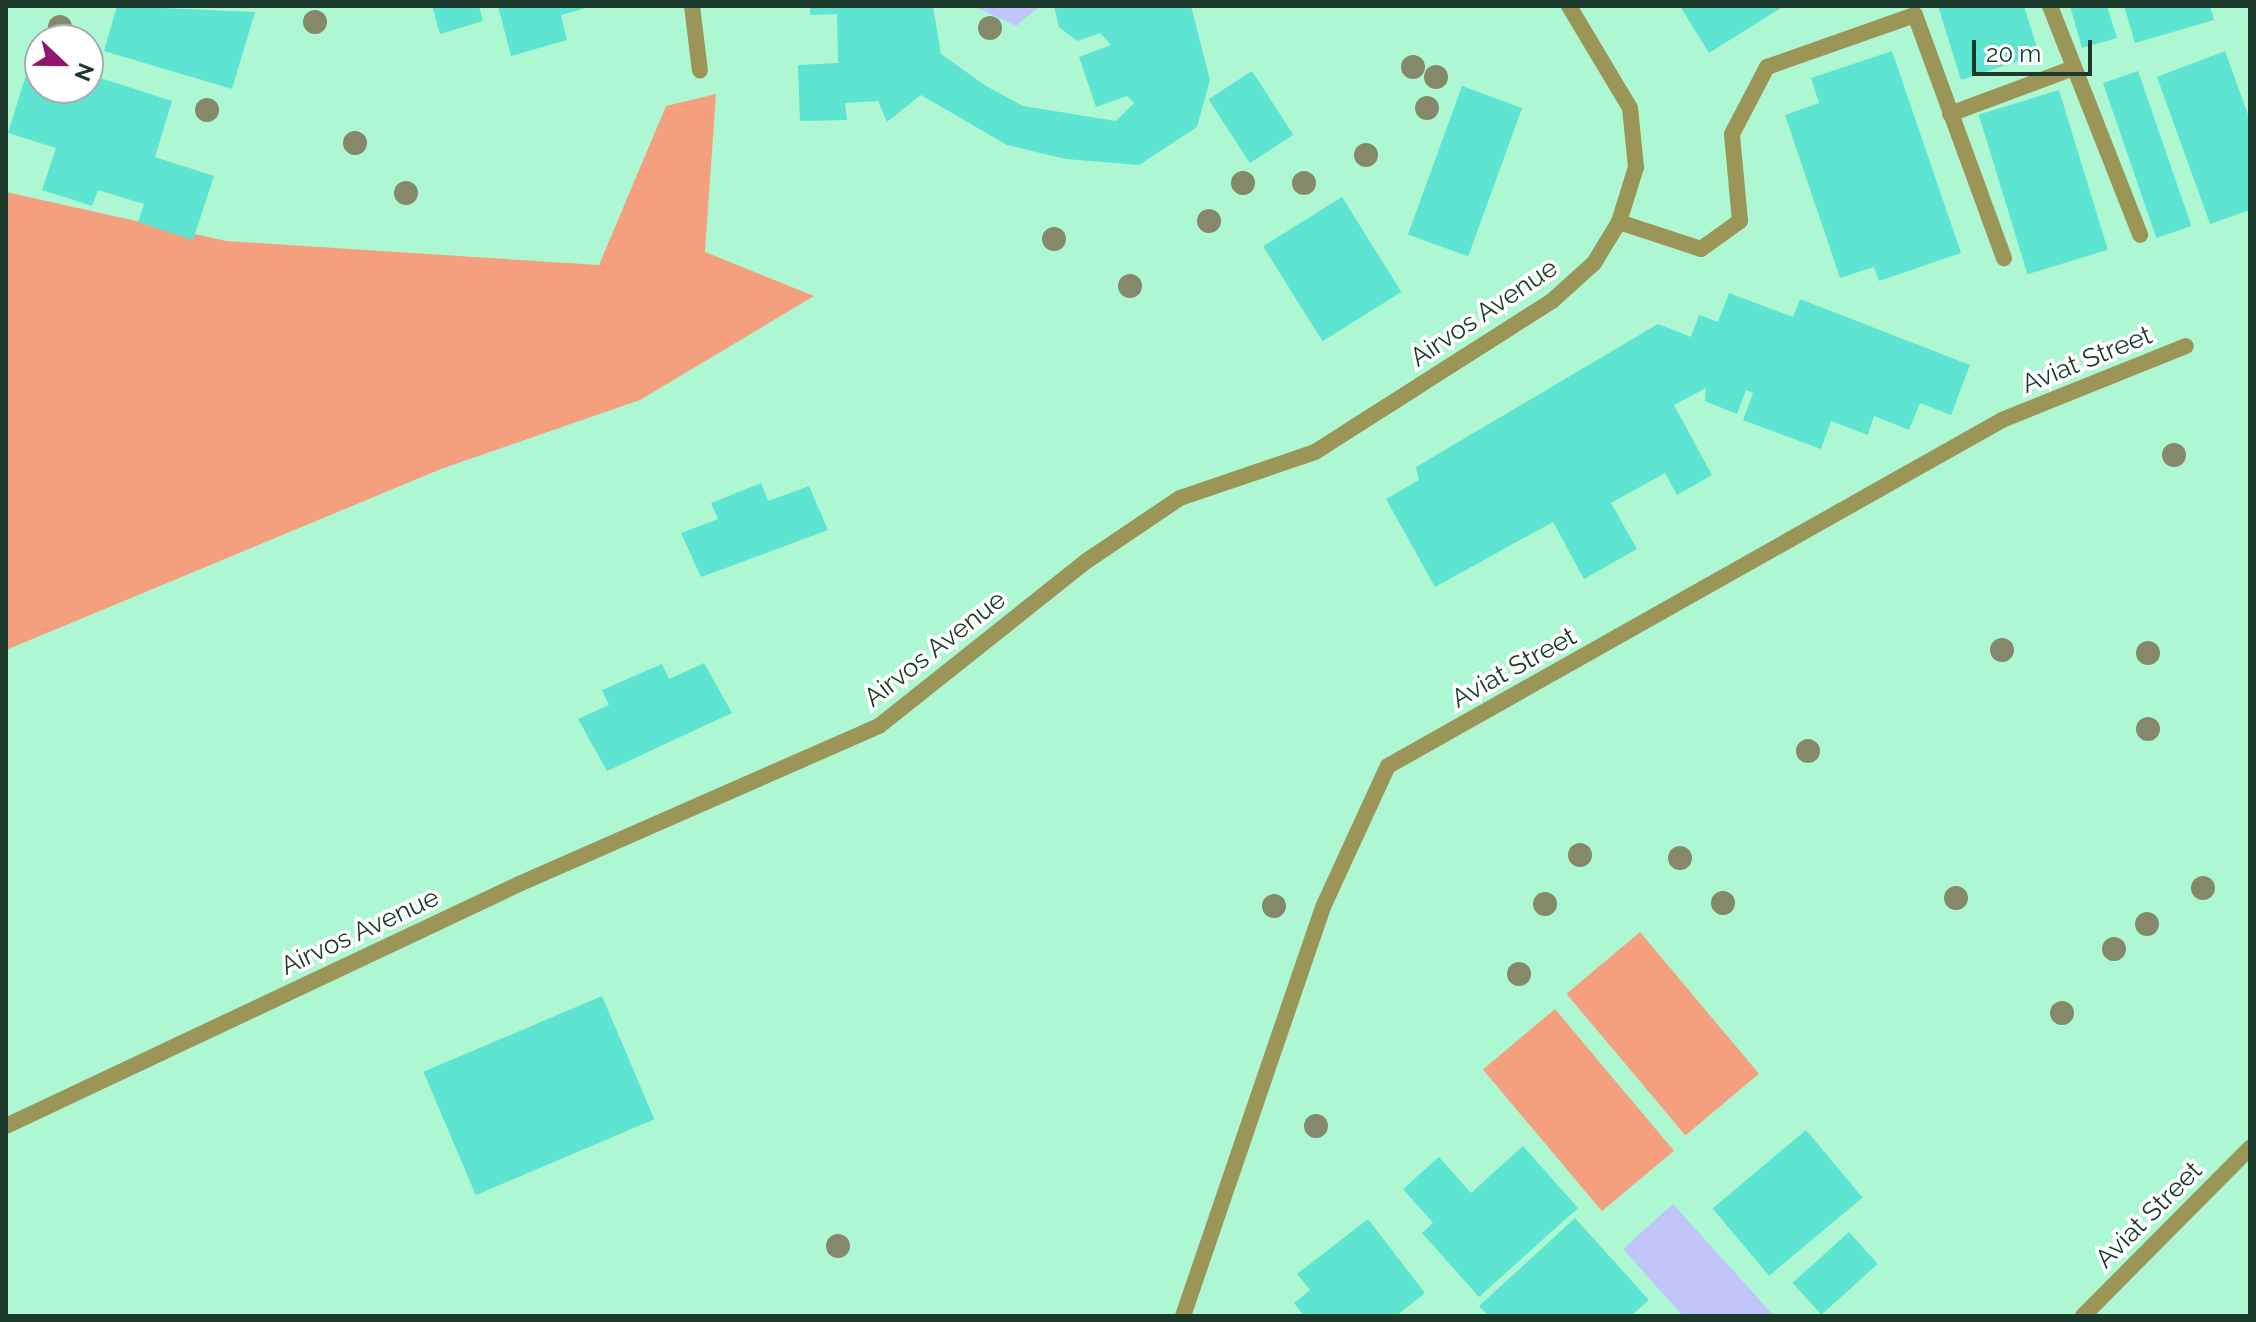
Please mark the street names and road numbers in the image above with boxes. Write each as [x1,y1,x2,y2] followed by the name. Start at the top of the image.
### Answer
[1404,252,1564,374] street label: Airvos Avenue
[2017,320,2157,400] street label: Aviat Street
[858,584,1012,714] street label: Airvos Avenue
[1446,621,1582,715] street label: Aviat Street
[276,882,444,982] street label: Airvos Avenue
[2089,1155,2209,1275] street label: Aviat Street

